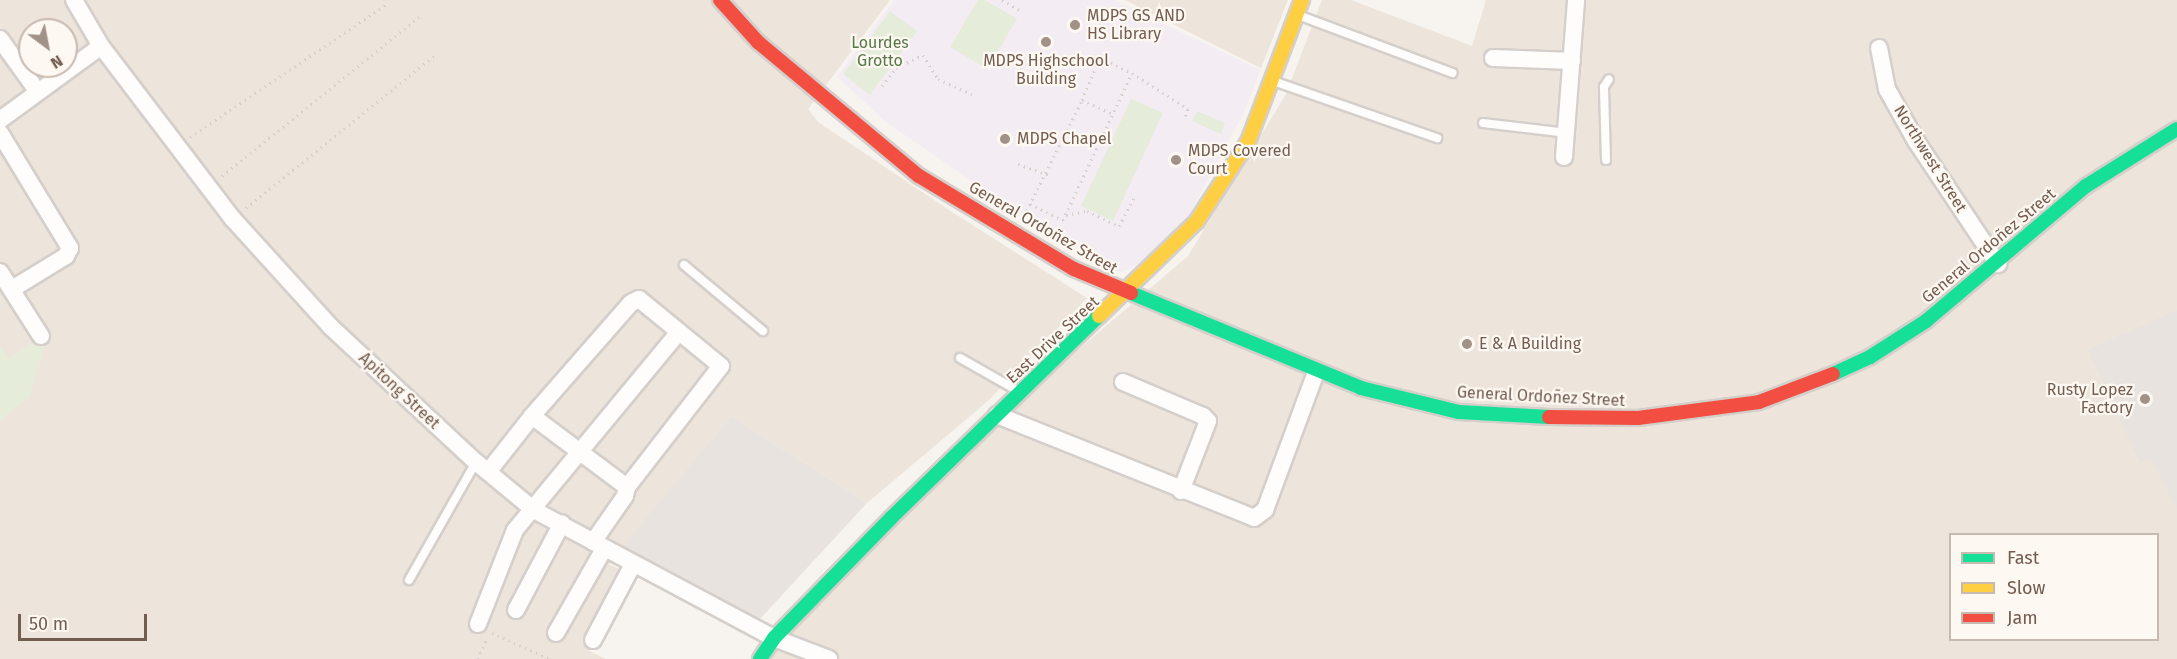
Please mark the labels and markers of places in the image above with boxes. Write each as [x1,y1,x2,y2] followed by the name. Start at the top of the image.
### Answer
[1087,6,1185,44] place label: MDPS GS AND HS Library
[1068,18,1082,32] marker: MDPS GS AND HS Library
[1039,35,1053,49] marker: MDPS Highschool Building
[983,51,1109,89] place label: MDPS Highschool Building
[1017,129,1111,149] place label: MDPS Chapel
[998,132,1012,146] marker: MDPS Chapel
[1188,141,1291,179] place label: MDPS Covered Court
[1169,153,1183,167] marker: MDPS Covered Court
[1479,334,1581,354] place label: E & A Building
[1460,337,1474,351] marker: E & A Building
[2047,380,2133,418] place label: Rusty Lopez Factory
[2138,392,2152,406] marker: Rusty Lopez Factory

